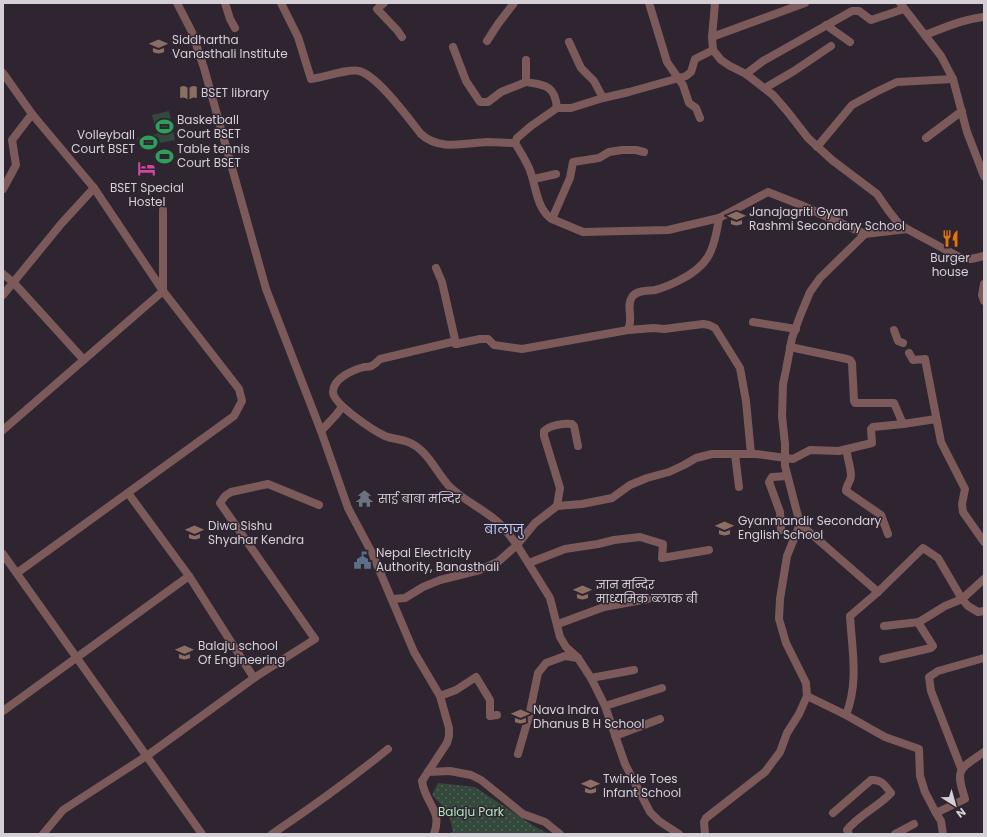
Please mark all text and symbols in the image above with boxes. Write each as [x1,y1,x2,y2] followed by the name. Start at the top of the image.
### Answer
[172,31,288,62] place label: Siddhartha Vanasthali Institute
[149,37,169,57] school or university icon: Siddhartha Vanasthali Institute
[178,83,198,103] library icon: BSET library
[201,84,269,101] place label: BSET library
[177,111,241,142] place label: Basketball Court BSET
[154,117,174,137] sports icon: Basketball Court BSET
[71,126,135,157] place label: Volleyball Court BSET
[138,132,158,152] sports icon: Volleyball Court BSET
[177,140,250,171] place label: Table tennis Court BSET
[154,146,174,166] sports icon: Table tennis Court BSET
[137,159,157,179] hotel icon: BSET Special Hostel
[110,179,184,210] place label: BSET Special Hostel
[749,203,905,234] place label: Janajagriti Gyan Rashmi Secondary School
[726,209,746,229] school or university icon: Janajagriti Gyan Rashmi Secondary School
[940,229,960,249] restaurant icon: Burger house
[930,249,970,280] place label: Burger house
[355,489,375,509] temple icon: साई बाबा मन्दिर
[377,490,462,507] place label: साई बाबा मन्दिर
[738,512,882,543] place label: Gyanmandir Secondary English School
[208,517,304,548] place label: Diwa Sishu Shyahar Kendra
[715,518,735,538] school or university icon: Gyanmandir Secondary English School
[483,520,525,539] district label: बालाजु
[185,523,205,543] school or university icon: Diwa Sishu Shyahar Kendra
[376,544,499,575] place label: Nepal Electricity Authority, Banasthali
[353,550,373,570] public building icon: Nepal Electricity Authority, Banasthali
[595,576,698,607] place label: ज्ञान मन्दिर माध्यमिक ब्लाक बी
[573,582,593,602] school or university icon: ज्ञान मन्दिर माध्यमिक ब्लाक बी
[198,637,285,668] place label: Balaju school Of Engineering
[175,643,195,663] school or university icon: Balaju school Of Engineering
[533,701,645,732] place label: Nava Indra Dhanus B H School
[510,707,530,727] school or university icon: Nava Indra Dhanus B H School
[603,770,681,801] place label: Twinkle Toes Infant School
[580,776,600,796] school or university icon: Twinkle Toes Infant School
[935,785,975,825] north arrow
[438,803,505,820] park label: Balaju Park
[953,804,969,822] text: N

